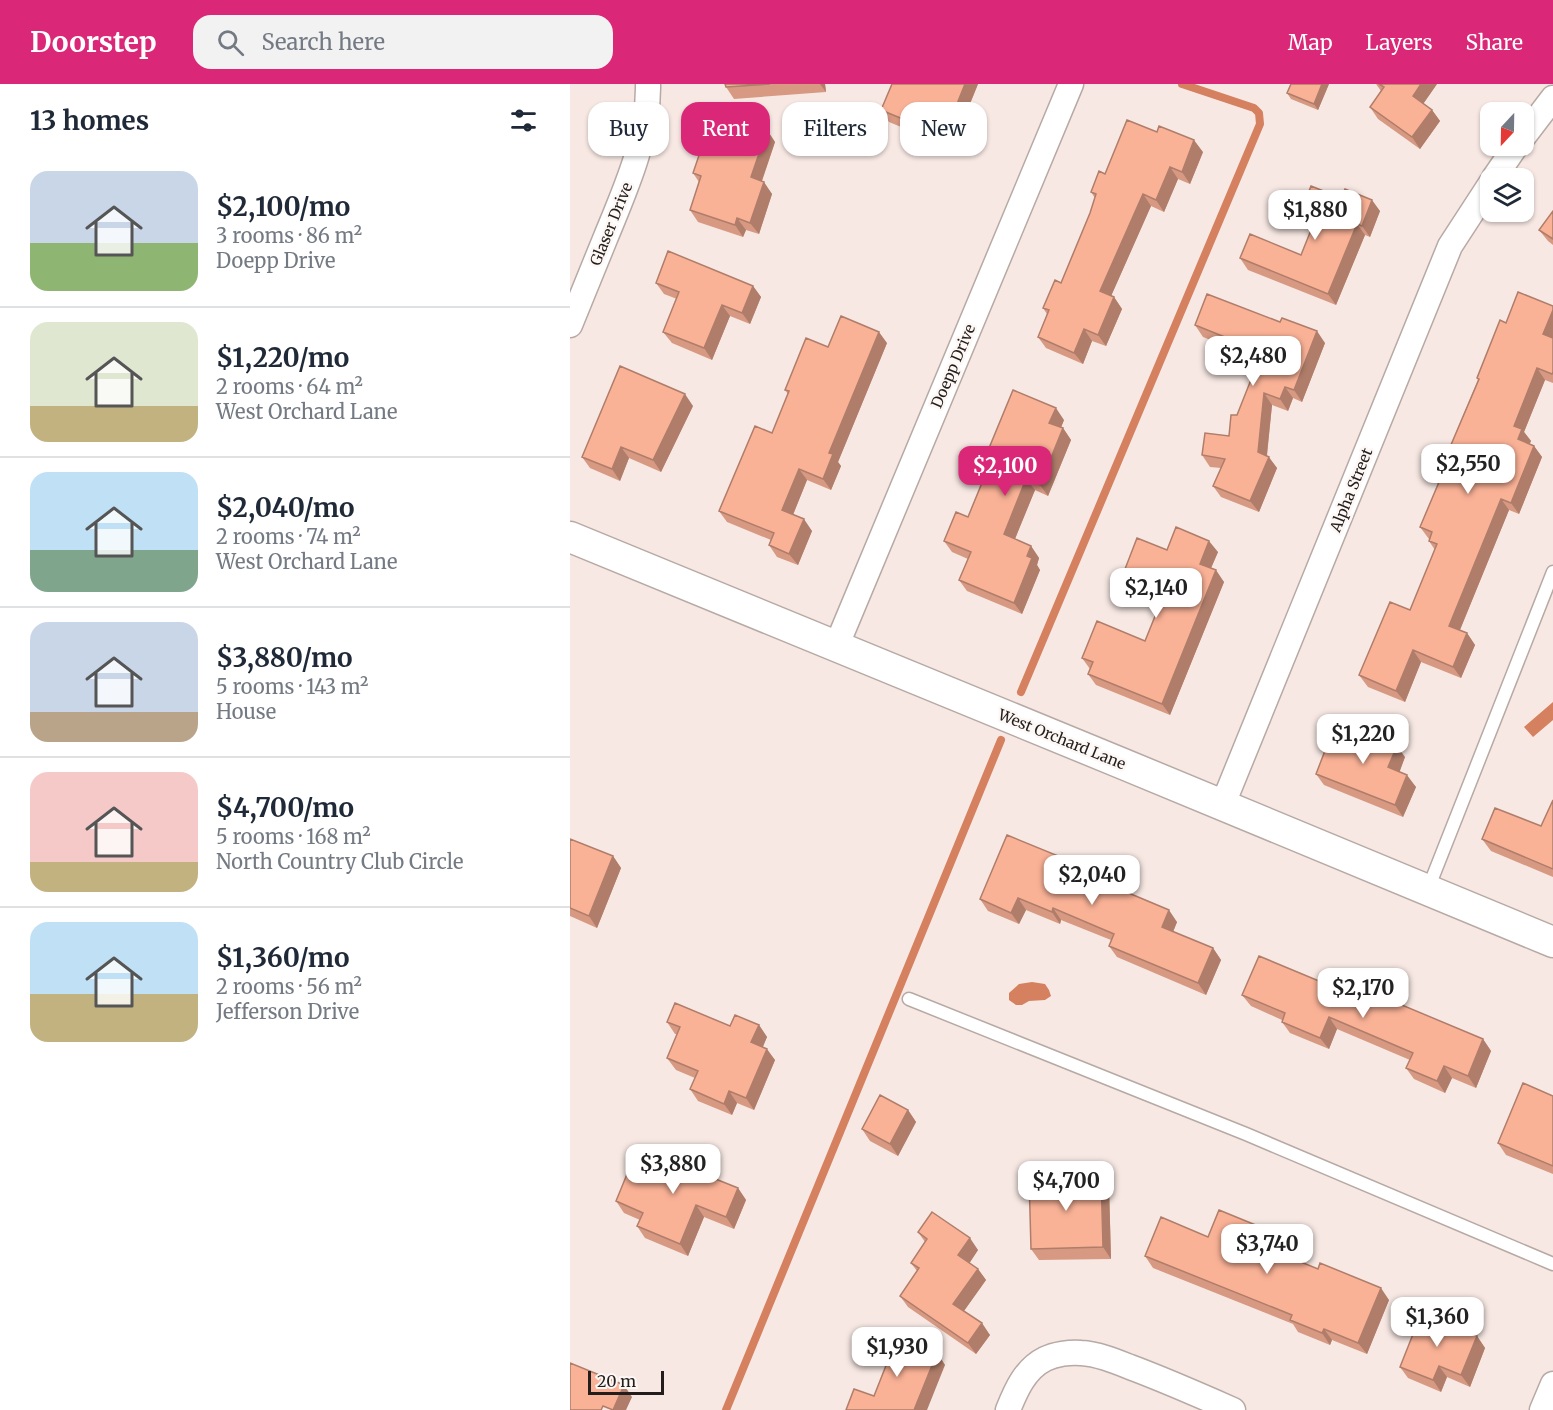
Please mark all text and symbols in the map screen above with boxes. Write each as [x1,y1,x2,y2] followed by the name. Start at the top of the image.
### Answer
[193,15,613,69] search box
[30,24,157,60] text: Doorstep
[214,26,247,59] icon: search
[262,28,385,56] text: Search here
[1288,29,1333,56] text: Map
[1366,29,1433,56] text: Layers
[1466,29,1523,56] text: Share
[588,102,669,156] chip: Buy
[681,102,770,156] chip: Rent
[782,102,888,156] chip: Filters
[900,102,987,156] chip: New
[1480,102,1534,156] north arrow
[1480,102,1534,222] map controls
[30,104,149,137] text: 13 homes
[507,104,540,137] icon: filters
[1480,168,1534,222] button: layers
[586,179,636,268] street label: Glaser Drive
[216,190,350,223] text: $2,100/mo
[1266,190,1364,241] pin: $1,880
[78,195,150,267] icon: home
[1282,197,1348,222] text: $1,880
[216,223,362,248] text: 3 rooms · 86 m²
[216,248,335,273] text: Doepp Drive
[927,321,979,411] street label: Doepp Drive
[1204,336,1302,387] pin: $2,480
[216,341,349,374] text: $1,220/mo
[1219,343,1287,368] text: $2,480
[78,346,150,418] icon: home
[216,374,363,399] text: 2 rooms · 64 m²
[216,399,397,424] text: West Orchard Lane
[1419,444,1517,495] pin: $2,550
[1325,445,1376,536] street label: Alpha Street
[956,446,1054,497] pin: $2,100
[1435,451,1501,476] text: $2,550
[972,453,1038,478] text: $2,100
[216,491,355,524] text: $2,040/mo
[78,496,150,568] icon: home
[216,524,361,549] text: 2 rooms · 74 m²
[216,549,397,574] text: West Orchard Lane
[1107,568,1205,619] pin: $2,140
[1124,575,1188,600] text: $2,140
[216,641,353,674] text: $3,880/mo
[78,646,150,718] icon: home
[216,674,368,699] text: 5 rooms · 143 m²
[216,699,276,724] text: House
[994,704,1129,773] street label: West Orchard Lane
[1314,714,1412,765] pin: $1,220
[1331,721,1395,746] text: $1,220
[216,791,354,824] text: $4,700/mo
[78,796,150,868] icon: home
[216,824,371,849] text: 5 rooms · 168 m²
[216,849,463,874] text: North Country Club Circle
[1043,855,1141,906] pin: $2,040
[1058,862,1126,887] text: $2,040
[216,941,349,974] text: $1,360/mo
[78,946,150,1018] icon: home
[1314,968,1412,1019] pin: $2,170
[216,974,362,999] text: 2 rooms · 56 m²
[1332,975,1394,1000] text: $2,170
[216,999,359,1024] text: Jefferson Drive
[624,1144,722,1195] pin: $3,880
[640,1151,706,1176] text: $3,880
[1017,1161,1115,1212] pin: $4,700
[1032,1168,1100,1193] text: $4,700
[1218,1224,1316,1275] pin: $3,740
[1235,1231,1299,1256] text: $3,740
[1388,1297,1486,1348] pin: $1,360
[1405,1304,1469,1329] text: $1,360
[848,1327,946,1378] pin: $1,930
[866,1334,928,1359] text: $1,930
[588,1368,664,1396] scale bar
[597,1371,636,1391] text: 20 m

